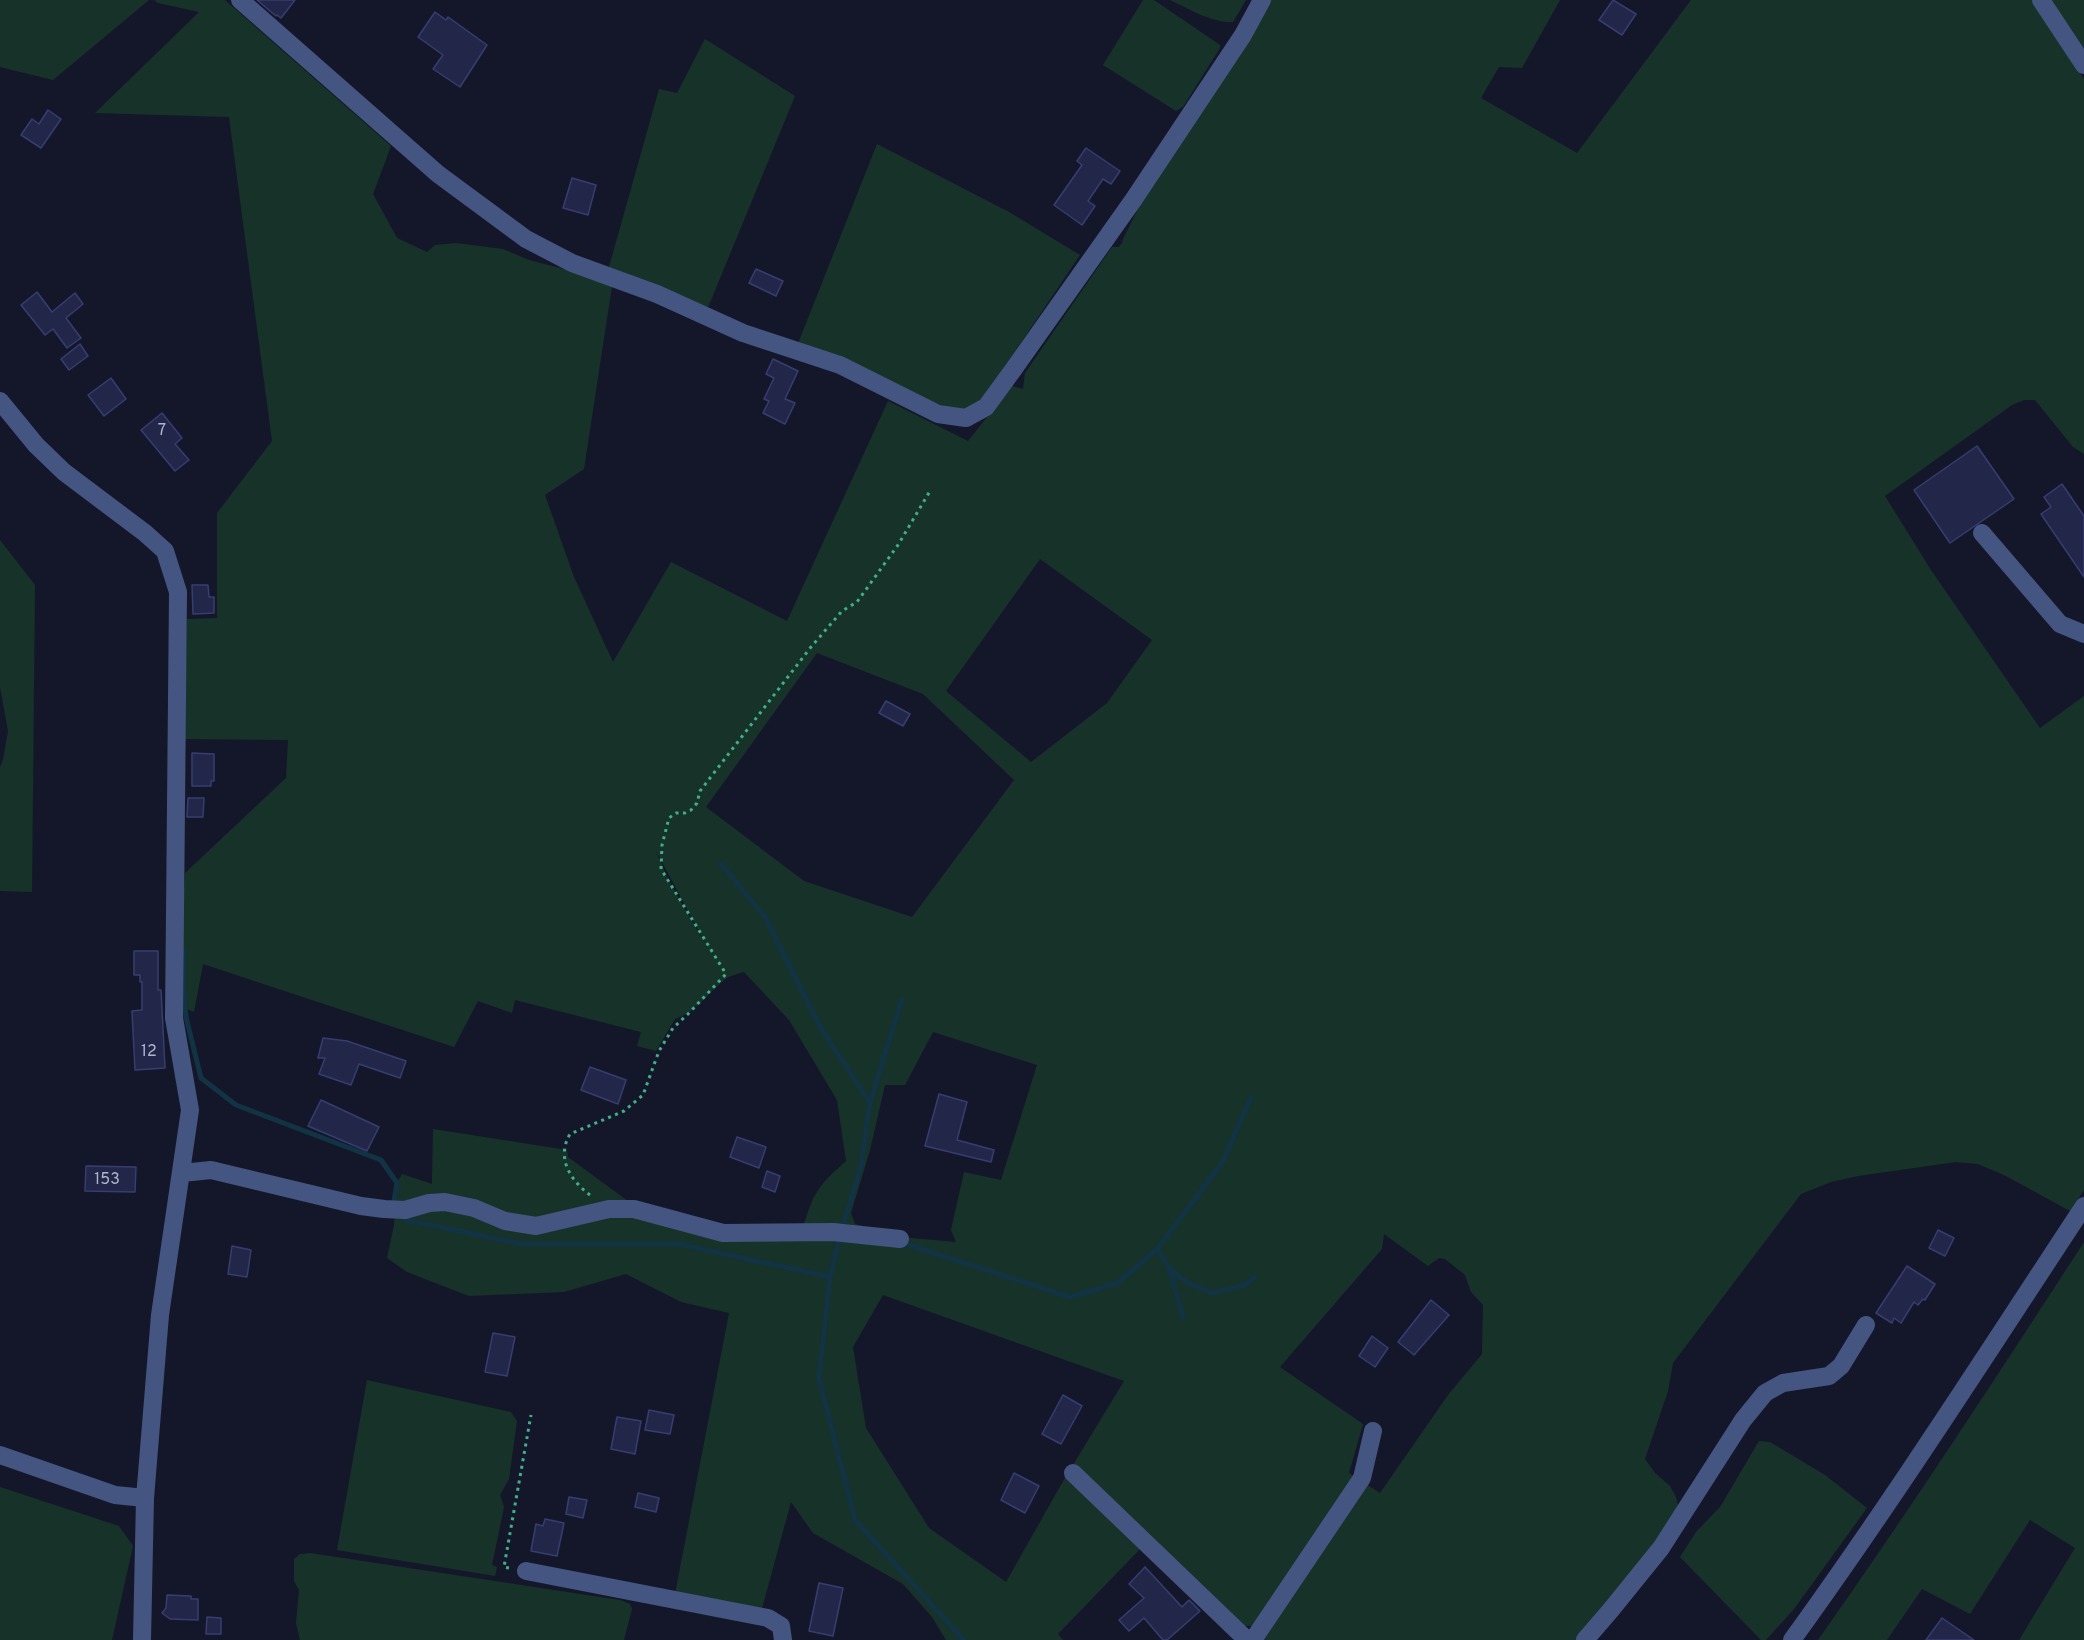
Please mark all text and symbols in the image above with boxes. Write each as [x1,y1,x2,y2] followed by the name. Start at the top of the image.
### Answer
[158,422,166,442] house number: 7
[141,1043,157,1063] house number: 12
[94,1171,120,1191] house number: 153

